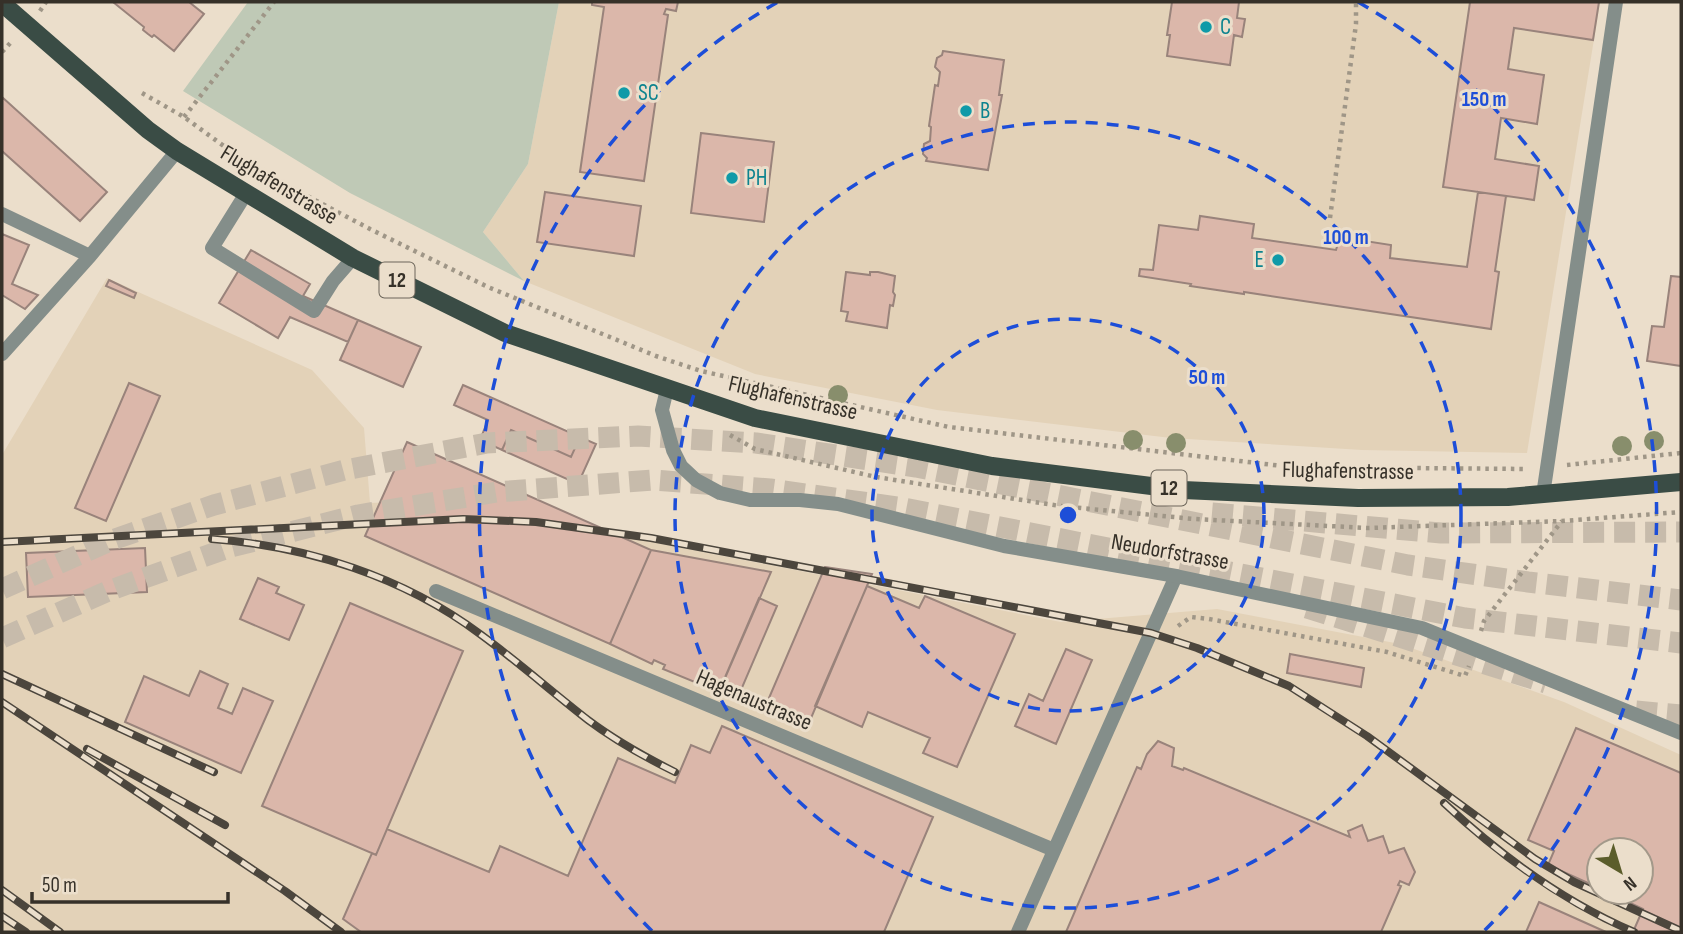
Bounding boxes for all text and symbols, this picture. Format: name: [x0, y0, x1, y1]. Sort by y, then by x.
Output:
place label: C: [1220, 13, 1231, 41]
marker: C: [1198, 19, 1214, 35]
place label: SC: [638, 79, 659, 107]
marker: SC: [616, 85, 632, 101]
text: 150 m: [1462, 87, 1506, 112]
place label: B: [980, 97, 990, 125]
marker: B: [958, 103, 974, 119]
street label: Flughafenstrasse: [215, 139, 343, 231]
place label: PH: [746, 164, 767, 192]
marker: PH: [724, 170, 740, 186]
text: 100 m: [1323, 225, 1369, 250]
place label: E: [1255, 246, 1264, 274]
marker: E: [1270, 252, 1286, 268]
road number: 12: [380, 262, 414, 298]
text: 50 m: [1189, 365, 1225, 390]
street label: Flughafenstrasse: [726, 370, 860, 426]
street label: Flughafenstrasse: [1282, 456, 1414, 486]
road number: 12: [1152, 470, 1186, 505]
centre of rings: [1056, 503, 1080, 527]
street label: Neudorfstrasse: [1109, 528, 1231, 576]
street label: Hagenaustrasse: [692, 663, 816, 737]
north arrow: [1585, 836, 1655, 906]
scale bar: [32, 860, 228, 904]
text: N: [1618, 871, 1641, 895]
text: 50 m: [42, 873, 77, 898]

